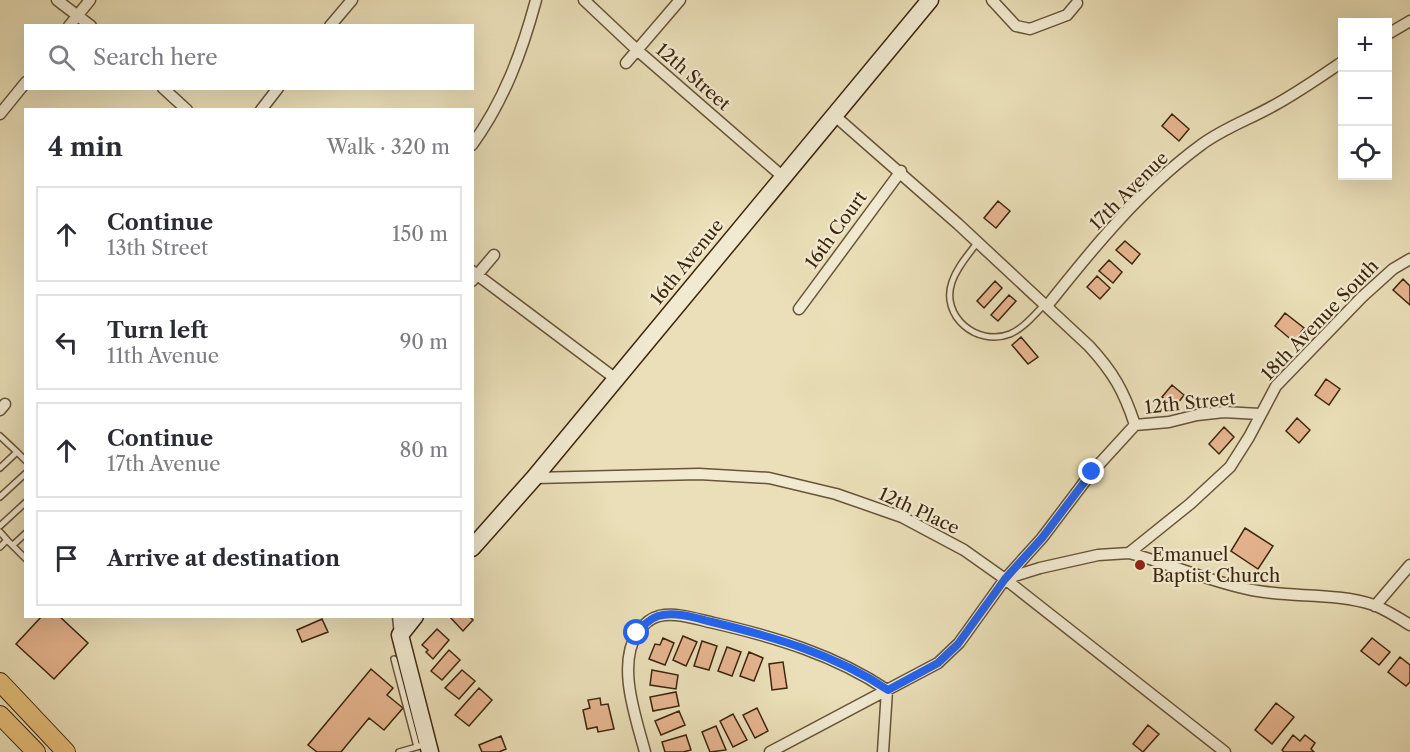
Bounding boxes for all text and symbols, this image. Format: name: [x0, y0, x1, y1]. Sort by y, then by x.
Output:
map controls: [1338, 18, 1392, 180]
button: +: [1338, 18, 1392, 72]
search box: [24, 24, 474, 90]
street label: 12th Street: [651, 39, 735, 116]
icon: search: [45, 41, 78, 74]
text: Search here: [93, 44, 218, 71]
button: −: [1338, 72, 1392, 126]
button: locate: [1338, 126, 1392, 180]
text: 4 min: [48, 131, 123, 163]
text: Walk · 320 m: [327, 135, 450, 159]
street label: 17th Avenue: [1085, 147, 1173, 235]
street label: 16th Court: [801, 186, 872, 273]
text: Continue: [107, 209, 213, 236]
street label: 16th Avenue: [646, 215, 728, 309]
icon: ahead: [50, 218, 83, 251]
text: 150 m: [392, 222, 448, 246]
text: 13th Street: [107, 236, 208, 260]
street label: 18th Avenue South: [1257, 255, 1383, 385]
text: Turn left: [107, 317, 208, 344]
icon: left: [50, 326, 83, 359]
text: 90 m: [400, 330, 448, 354]
text: 11th Avenue: [107, 344, 219, 368]
street label: 12th Street: [1143, 387, 1237, 419]
text: Continue: [107, 425, 213, 452]
icon: ahead: [50, 434, 83, 467]
text: 80 m: [400, 438, 448, 462]
text: 17th Avenue: [107, 452, 220, 476]
route end: [1078, 458, 1104, 484]
street label: 12th Place: [875, 483, 963, 539]
icon: arrive: [50, 542, 83, 575]
place label: Emanuel Baptist Church: [1152, 544, 1280, 587]
text: Arrive at destination: [107, 545, 340, 572]
marker: Emanuel Baptist Church: [1133, 558, 1147, 572]
route start: [623, 619, 649, 645]

